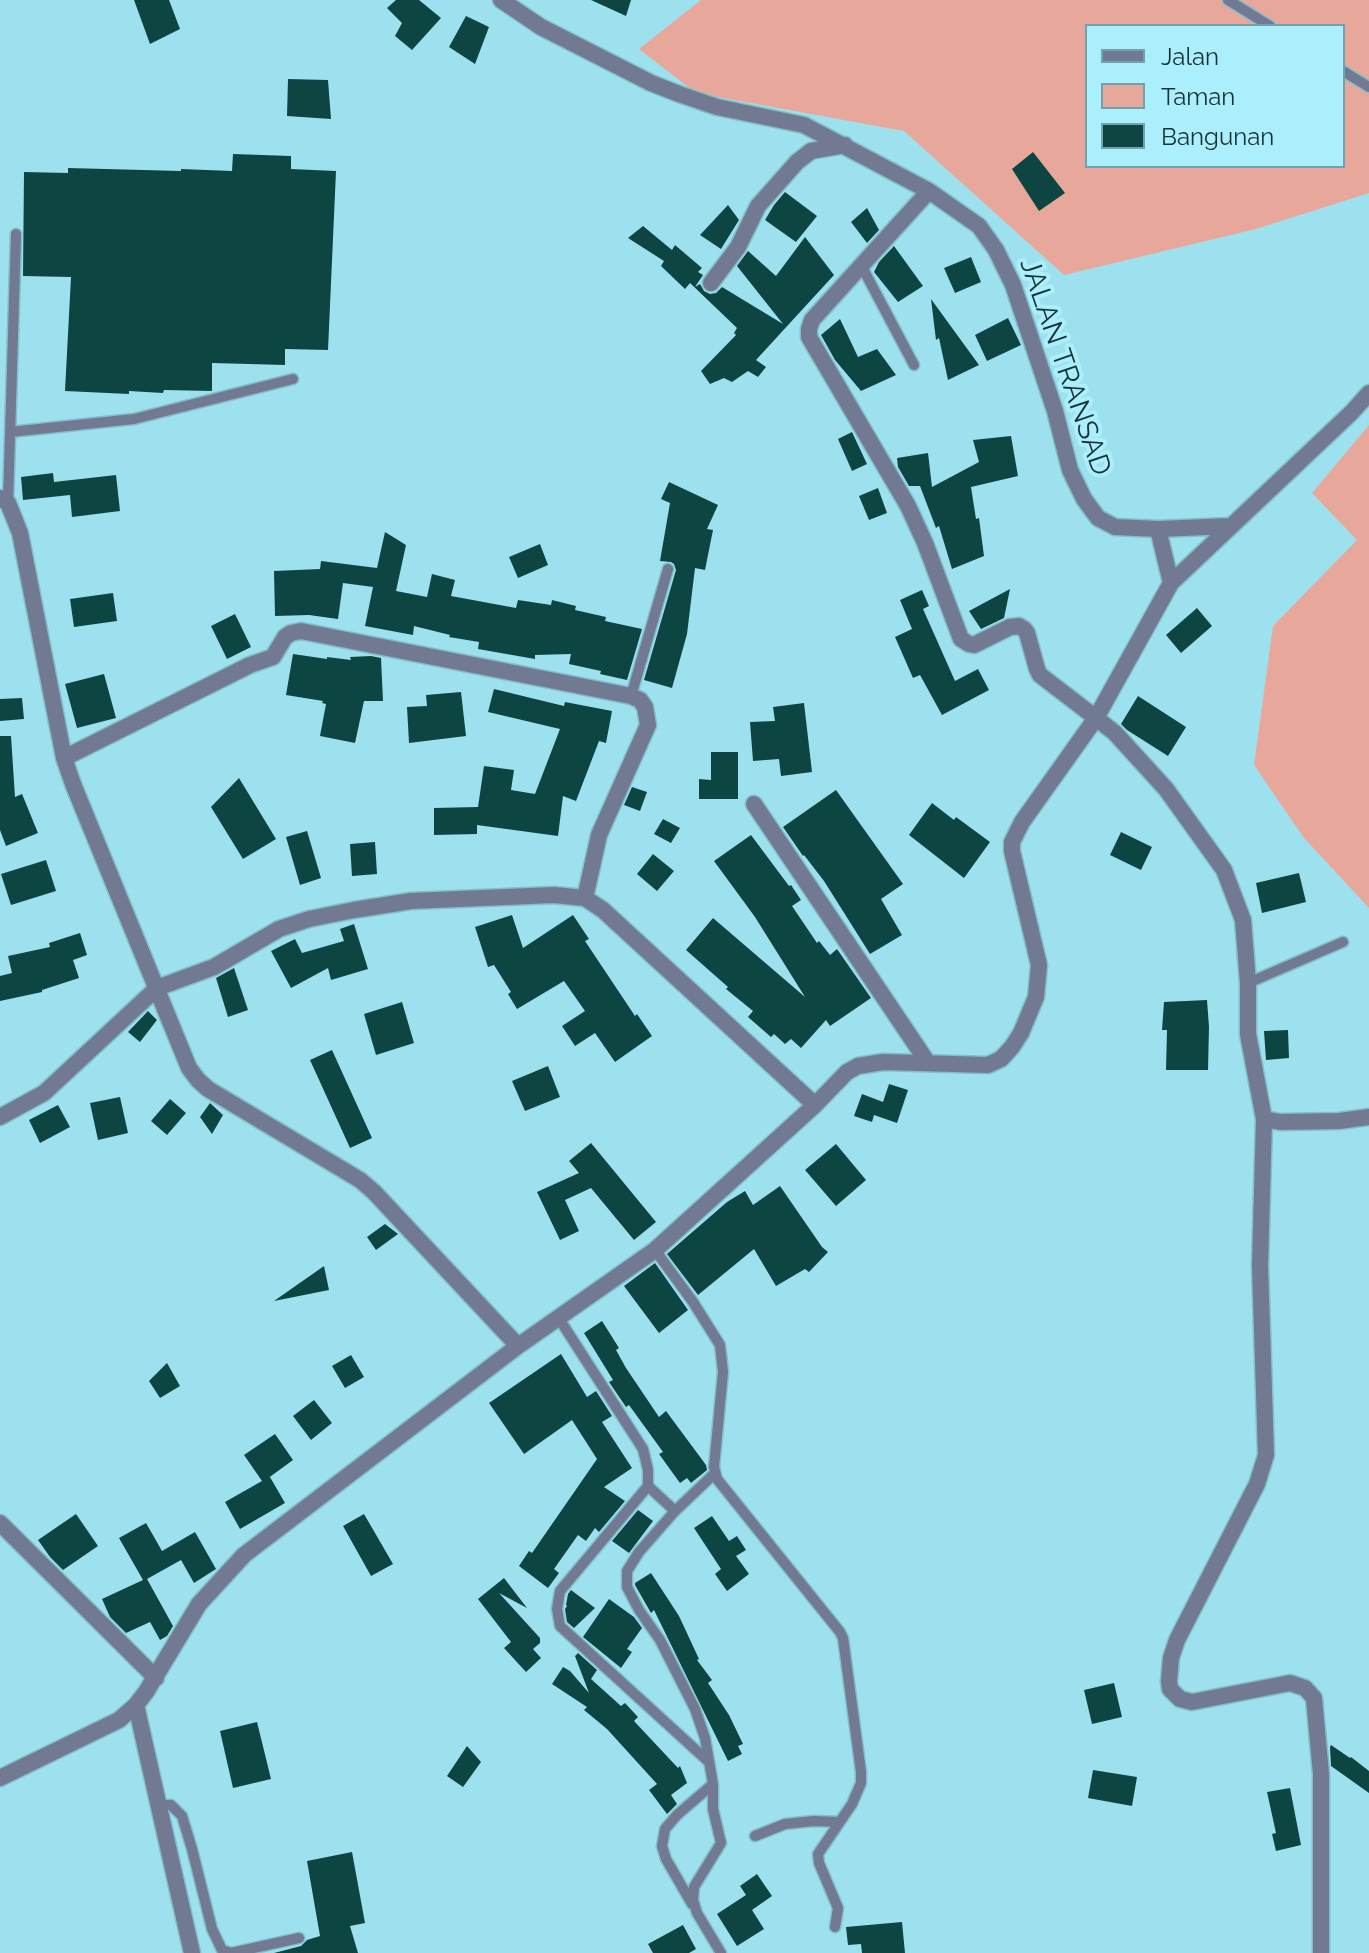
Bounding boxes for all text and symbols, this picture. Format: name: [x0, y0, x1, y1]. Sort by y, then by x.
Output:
legend: [1085, 24, 1345, 168]
text: Jalan: [1161, 42, 1219, 71]
text: Taman: [1161, 82, 1235, 111]
text: Bangunan: [1161, 122, 1274, 151]
street label: JALAN TRANSAD: [1012, 254, 1118, 480]

